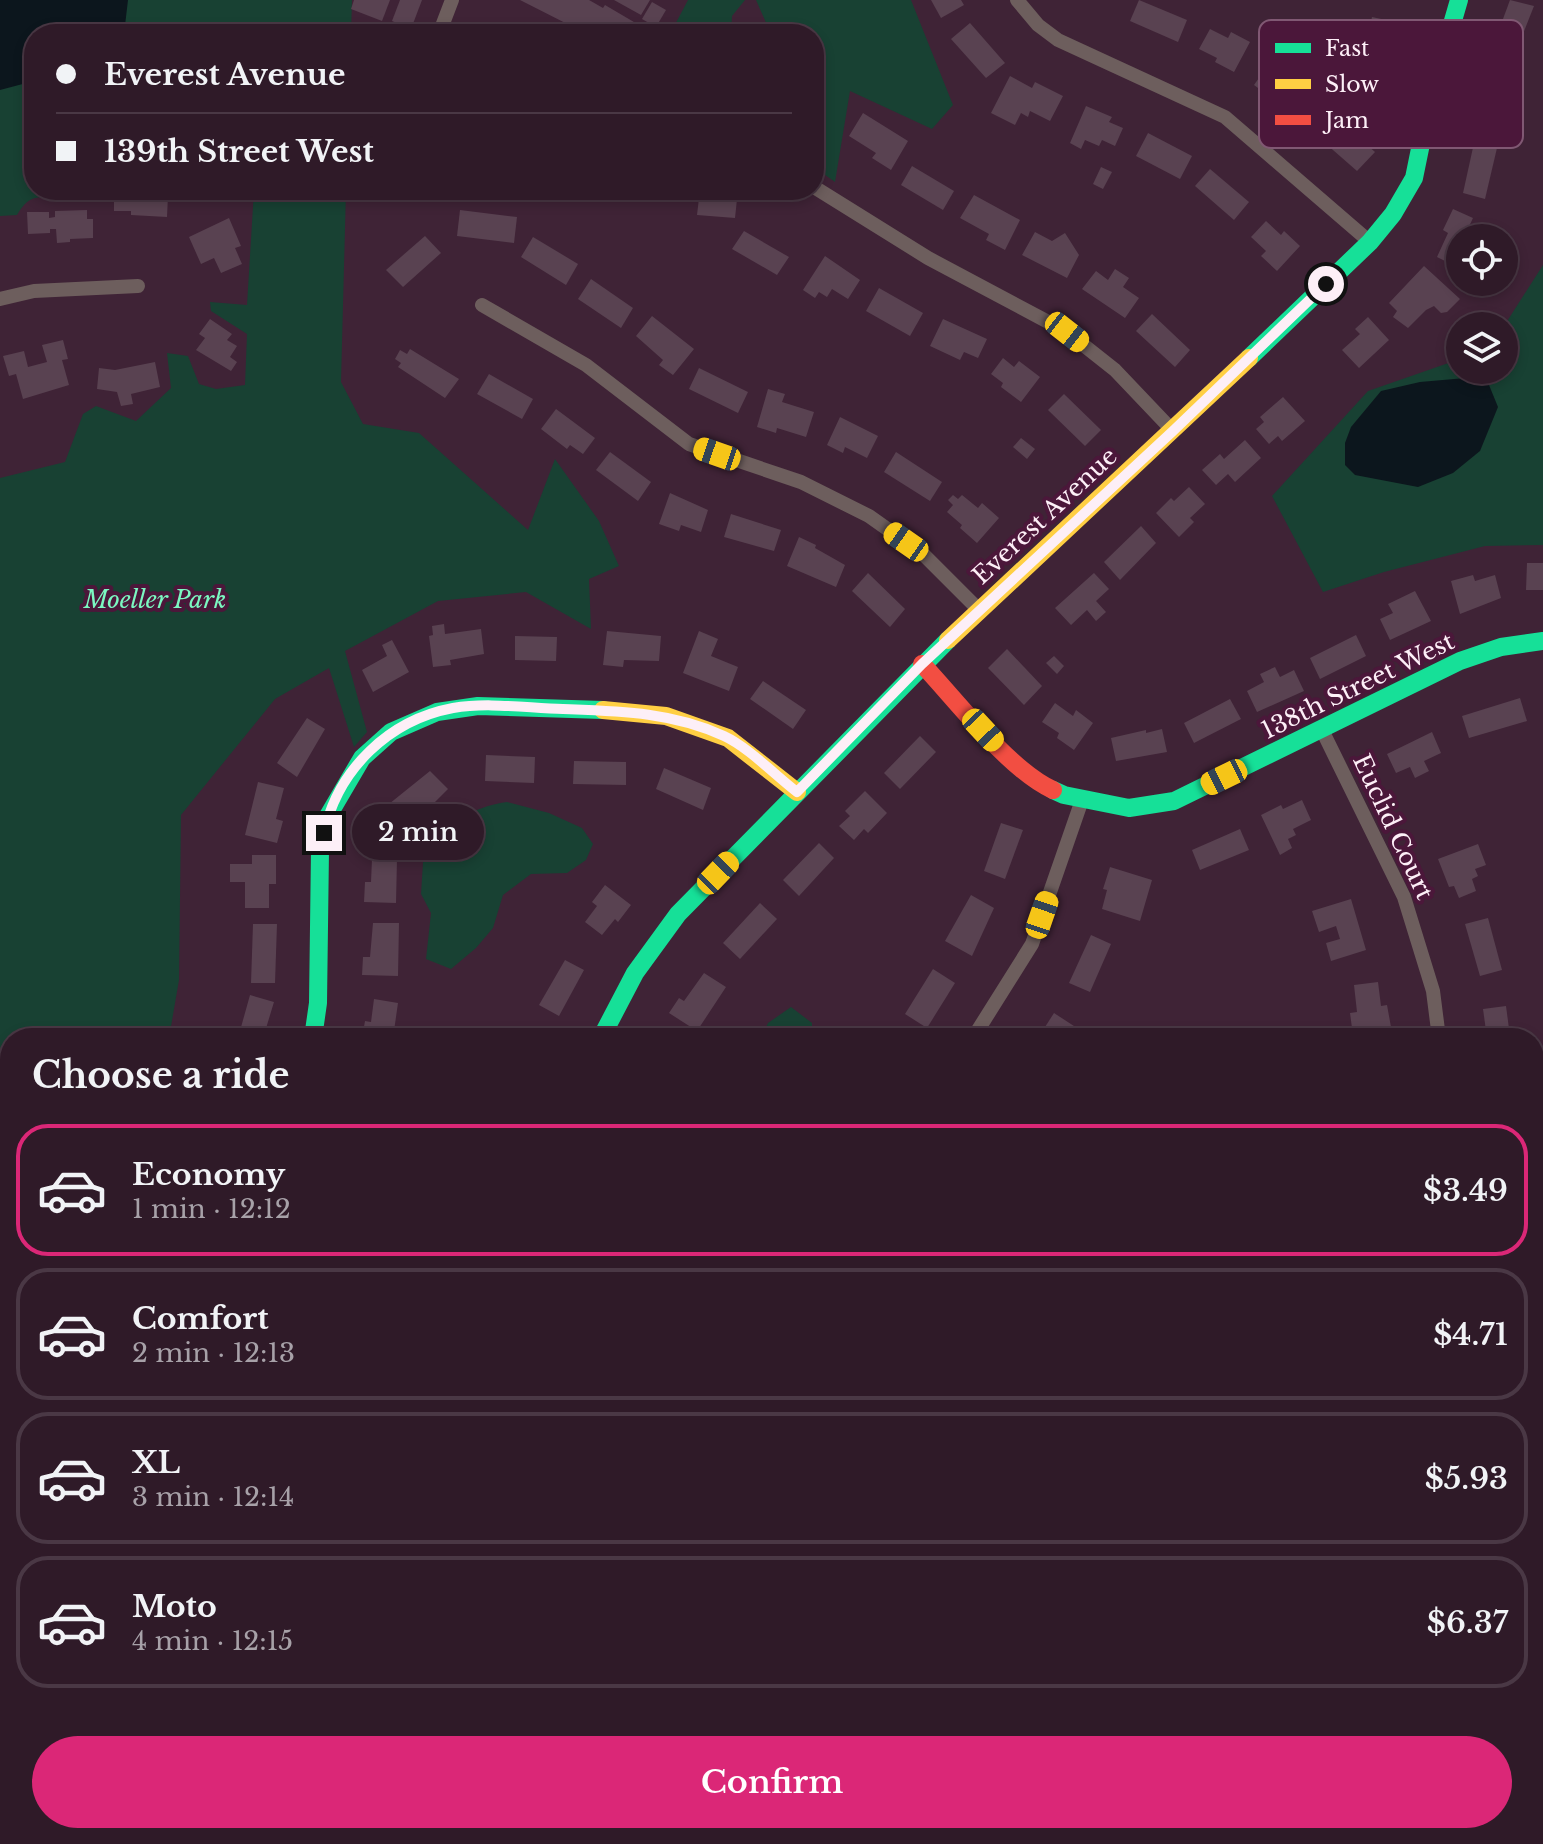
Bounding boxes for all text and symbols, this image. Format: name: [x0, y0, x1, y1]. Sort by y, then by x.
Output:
legend: [1259, 20, 1523, 148]
text: Fast: [1325, 35, 1370, 62]
text: Everest Avenue: [104, 56, 346, 93]
text: Slow: [1325, 71, 1379, 98]
text: Jam: [1322, 107, 1369, 134]
text: 139th Street West: [104, 133, 374, 170]
map controls: [1446, 224, 1518, 384]
button: locate: [1446, 224, 1518, 296]
route start: [1308, 266, 1344, 302]
car: [1041, 308, 1093, 356]
button: layers: [1446, 312, 1518, 384]
car: [690, 435, 744, 473]
street label: Everest Avenue: [966, 441, 1123, 590]
car: [879, 518, 933, 566]
park label: Moeller Park: [83, 585, 226, 614]
street label: 138th Street West: [1257, 626, 1459, 745]
car: [958, 704, 1008, 756]
street label: Euclid Court: [1347, 750, 1440, 904]
car: [1197, 756, 1251, 798]
callout: 2 min: [352, 805, 484, 861]
route end: [306, 815, 342, 851]
text: 2 min: [378, 816, 458, 848]
car: [693, 847, 743, 899]
car: [1023, 888, 1061, 942]
text: Choose a ride: [32, 1053, 289, 1098]
icon: car: [36, 1154, 108, 1226]
text: Economy: [132, 1156, 285, 1193]
text: $3.49: [1423, 1172, 1508, 1209]
text: 1 min · 12:12: [132, 1193, 291, 1225]
icon: car: [36, 1298, 108, 1370]
text: Comfort: [132, 1300, 269, 1337]
text: $4.71: [1433, 1316, 1508, 1353]
text: 2 min · 12:13: [132, 1337, 295, 1369]
icon: car: [36, 1442, 108, 1514]
text: XL: [132, 1444, 180, 1481]
text: $5.93: [1425, 1460, 1508, 1497]
text: 3 min · 12:14: [132, 1481, 294, 1513]
icon: car: [36, 1586, 108, 1658]
text: Moto: [132, 1588, 217, 1625]
text: $6.37: [1427, 1604, 1508, 1641]
text: 4 min · 12:15: [132, 1625, 293, 1657]
button: Confirm: [32, 1736, 1512, 1828]

